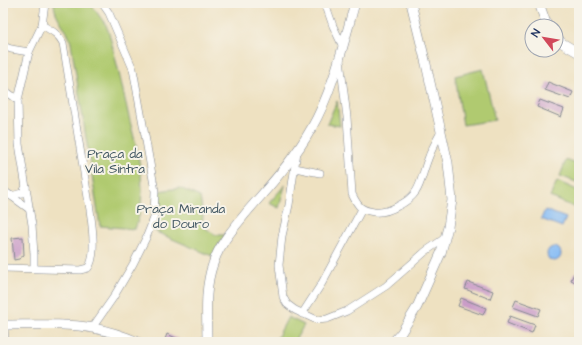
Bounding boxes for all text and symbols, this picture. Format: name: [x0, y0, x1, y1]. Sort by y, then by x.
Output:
north arrow: [524, 18, 564, 58]
text: N: [528, 26, 544, 40]
park label: Praça da Vila Sintra: [85, 145, 145, 178]
park label: Praça Miranda do Douro: [137, 200, 226, 233]

